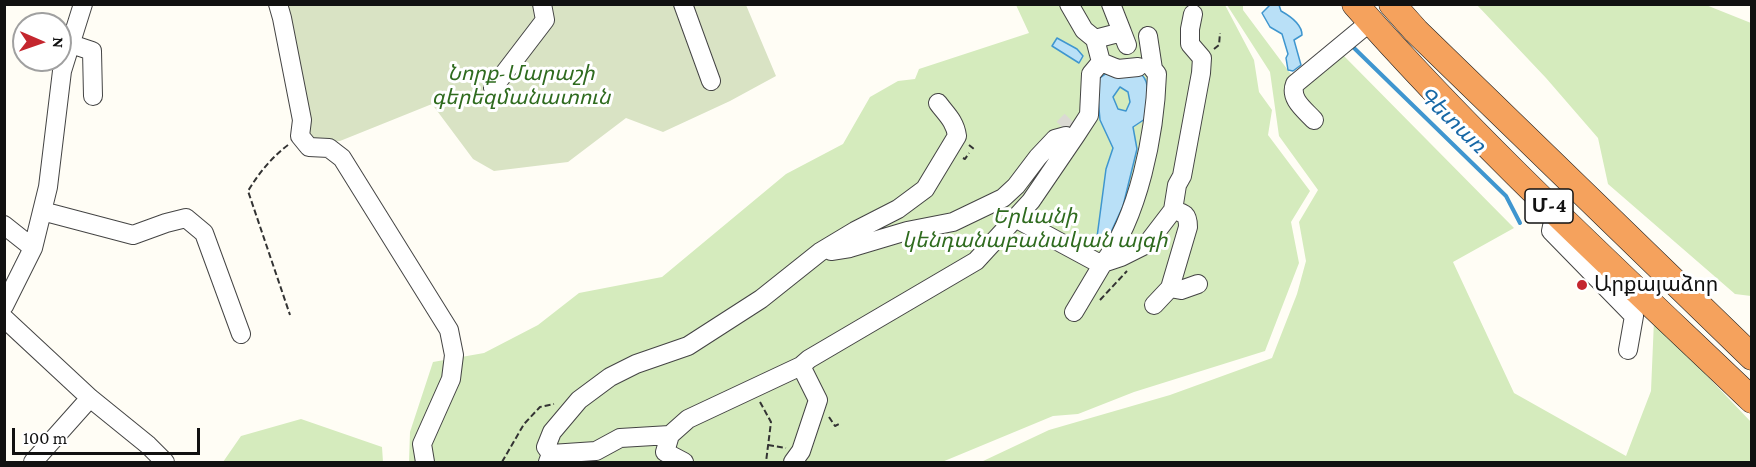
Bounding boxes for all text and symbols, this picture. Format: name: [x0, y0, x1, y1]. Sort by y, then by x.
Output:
north arrow: [12, 12, 72, 72]
text: N: [50, 37, 67, 48]
park label: Նորք-Մարաշի գերեզմանատուն: [432, 61, 610, 111]
water label: Գետառ: [1413, 81, 1491, 159]
road number: Մ-4: [1525, 189, 1573, 223]
park label: Երևանի կենդանաբանական այգի: [902, 204, 1168, 254]
place label: Արքայաձոր: [1594, 272, 1718, 298]
marker: Արքայաձոր: [1575, 278, 1589, 292]
scale bar: [15, 416, 202, 454]
text: 100 m: [23, 428, 67, 448]

